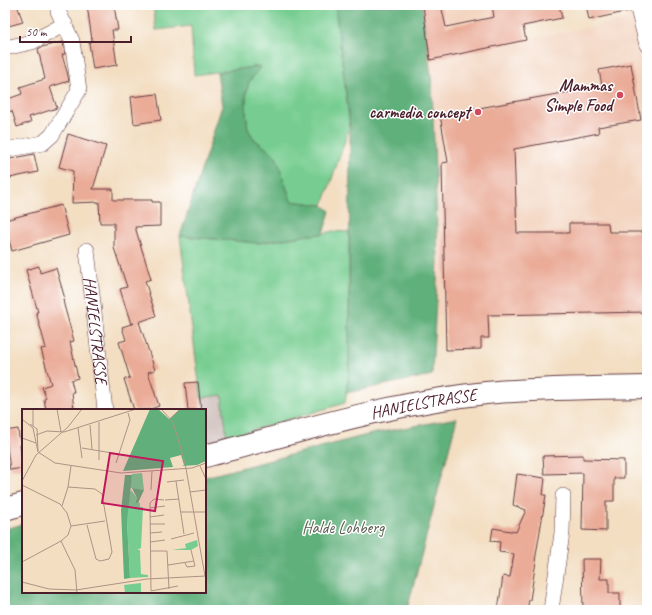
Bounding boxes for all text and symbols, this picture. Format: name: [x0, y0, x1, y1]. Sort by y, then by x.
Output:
scale bar: [20, 18, 131, 44]
text: 50 m: [26, 24, 48, 40]
place label: Mammas Simple Food: [544, 75, 615, 116]
marker: Mammas Simple Food: [615, 90, 625, 100]
place label: carmedia concept: [369, 102, 472, 123]
marker: carmedia concept: [473, 107, 483, 117]
street label: HANIELSTRASSE: [79, 276, 112, 388]
street label: HANIELSTRASSE: [368, 384, 481, 424]
inset map: [22, 409, 206, 593]
park label: Halde Lohberg: [302, 517, 385, 538]

